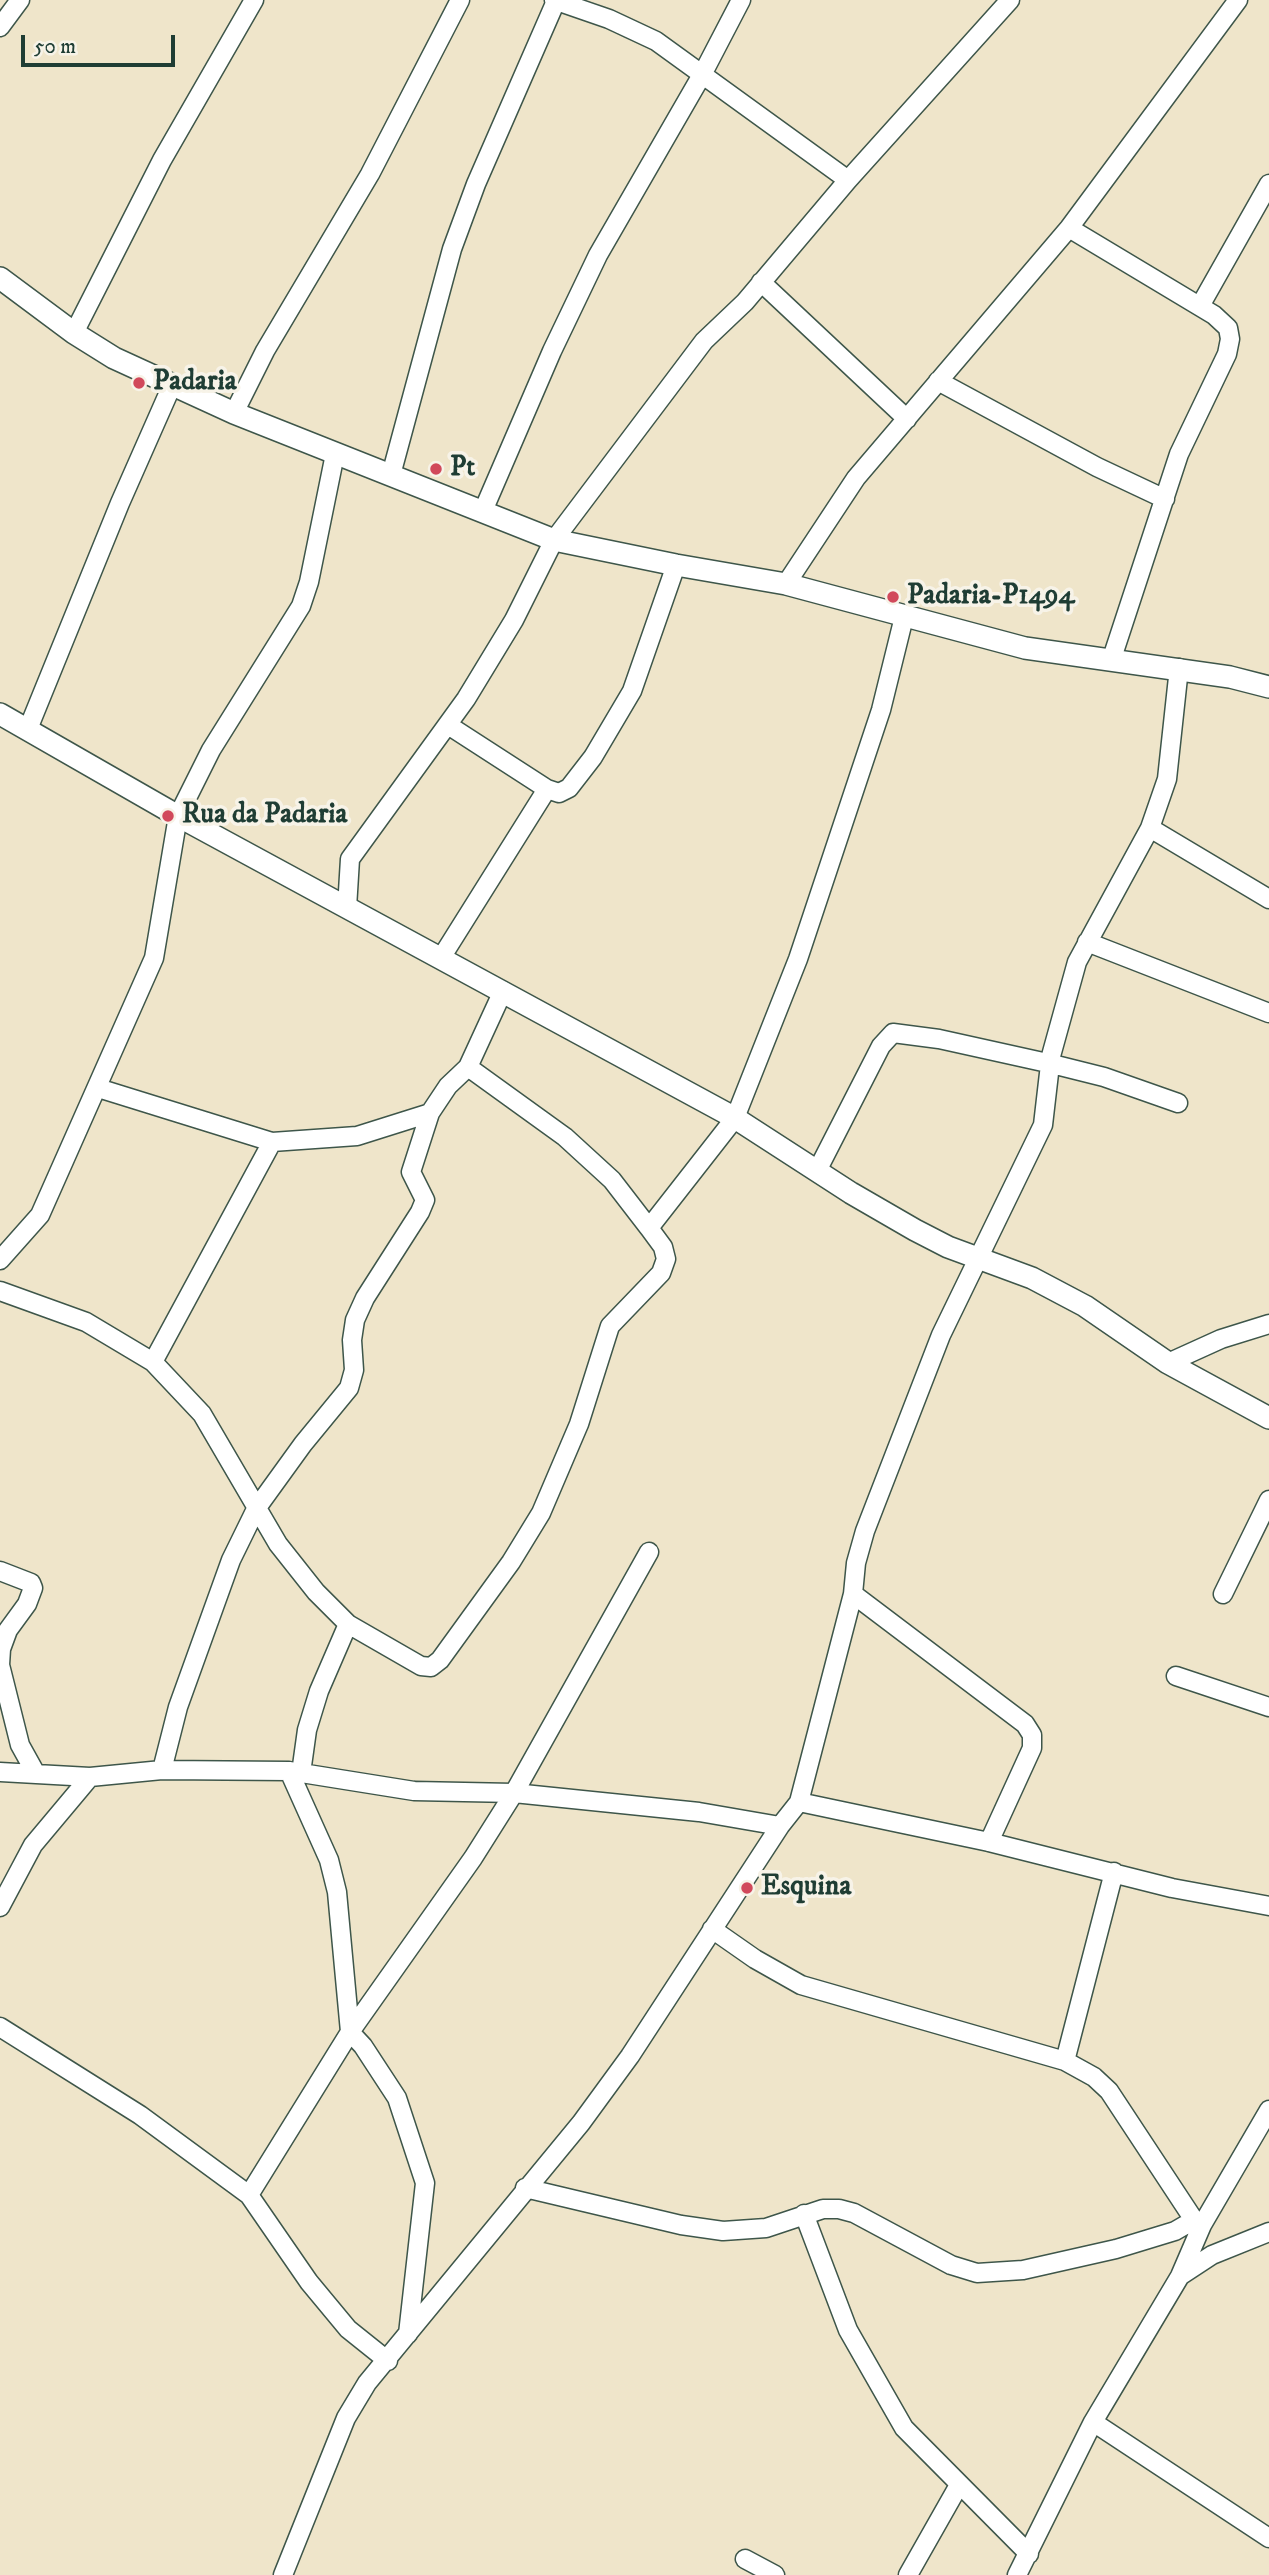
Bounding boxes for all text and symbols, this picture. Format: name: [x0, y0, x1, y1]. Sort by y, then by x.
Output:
scale bar: [24, 21, 178, 65]
text: 50 m: [34, 34, 76, 60]
place label: Padaria: [153, 366, 237, 400]
marker: Padaria: [131, 375, 147, 391]
place label: Pt: [450, 452, 475, 486]
marker: Pt: [428, 461, 444, 477]
place label: Padaria-P1494: [907, 580, 1075, 614]
marker: Padaria-P1494: [885, 589, 901, 605]
place label: Rua da Padaria: [182, 799, 347, 833]
marker: Rua da Padaria: [160, 808, 176, 824]
place label: Esquina: [761, 1871, 851, 1905]
marker: Esquina: [739, 1880, 755, 1896]

